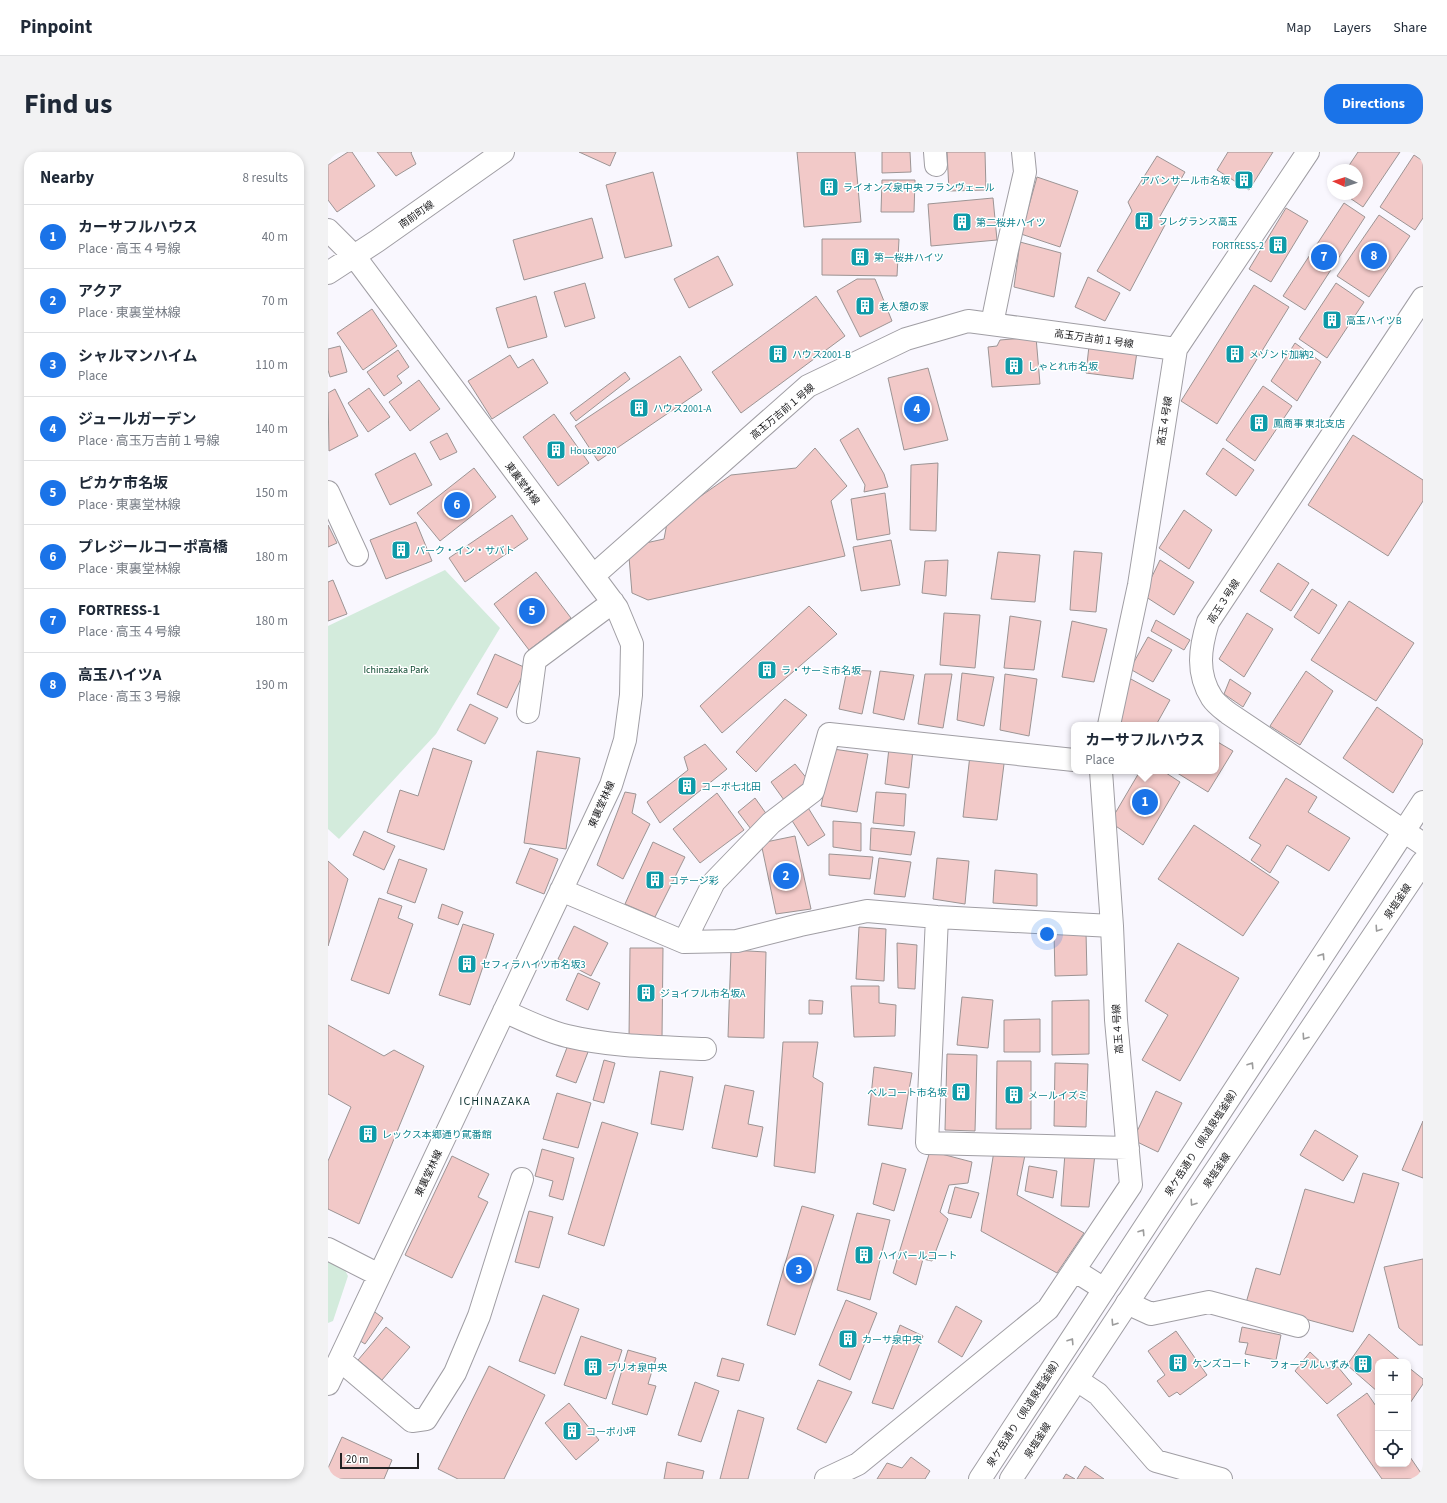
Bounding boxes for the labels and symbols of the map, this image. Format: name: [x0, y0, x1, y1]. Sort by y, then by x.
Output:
north arrow: [1327, 164, 1363, 200]
building icon: アバンサール市名坂: [1233, 169, 1255, 191]
place label: アバンサール市名坂: [1140, 174, 1230, 188]
building icon: ライオンズ泉中央 フランヴェール: [818, 176, 840, 198]
place label: ライオンズ泉中央 フランヴェール: [843, 181, 995, 195]
street label: 南前町線: [396, 198, 437, 232]
building icon: フレグランス高玉: [1133, 210, 1155, 232]
building icon: 第二桜井ハイツ: [951, 211, 973, 233]
place label: フレグランス高玉: [1158, 215, 1238, 229]
place label: 第二桜井ハイツ: [976, 216, 1046, 230]
building icon: FORTRESS-2: [1267, 234, 1289, 256]
place label: FORTRESS-2: [1212, 239, 1264, 253]
pin: 8: [1361, 241, 1387, 271]
pin: 7: [1311, 242, 1337, 272]
building icon: 第一桜井ハイツ: [849, 246, 871, 268]
place label: 第一桜井ハイツ: [874, 251, 944, 265]
building icon: 老人憩の家: [854, 295, 876, 317]
place label: 老人憩の家: [879, 300, 929, 314]
building icon: 高玉ハイツB: [1321, 309, 1343, 331]
place label: 高玉ハイツB: [1346, 314, 1402, 328]
street label: 高玉万吉前１号線: [1053, 326, 1134, 351]
building icon: ハウス2001-B: [767, 343, 789, 365]
building icon: メゾンド加納2: [1224, 343, 1246, 365]
place label: ハウス2001-B: [792, 348, 851, 362]
place label: メゾンド加納2: [1249, 348, 1314, 362]
building icon: しゃとれ市名坂: [1003, 355, 1025, 377]
place label: しゃとれ市名坂: [1028, 360, 1098, 374]
street label: 高玉万吉前１号線: [748, 381, 818, 443]
pin: 4: [904, 394, 930, 424]
street label: 高玉４号線: [1154, 395, 1176, 447]
building icon: ハウス2001-A: [628, 397, 650, 419]
place label: ハウス2001-A: [653, 402, 712, 416]
building icon: 鳳商事 東北支店: [1248, 412, 1270, 434]
place label: 鳳商事 東北支店: [1273, 417, 1345, 431]
building icon: House2020: [545, 439, 567, 461]
place label: House2020: [570, 444, 616, 458]
street label: 東裏堂林線: [502, 459, 543, 508]
pin: 6: [444, 490, 470, 520]
building icon: パーク・イン・サバト: [390, 539, 412, 561]
place label: パーク・イン・サバト: [415, 544, 515, 558]
street label: 高玉３号線: [1204, 577, 1243, 626]
pin: 5: [519, 596, 545, 626]
building icon: ラ・サーミ市名坂: [756, 659, 778, 681]
park label: Ichinazaka Park: [363, 663, 429, 677]
place label: ラ・サーミ市名坂: [781, 664, 861, 678]
building icon: コーポ七北田: [676, 775, 698, 797]
street label: 東裏堂林線: [585, 779, 618, 830]
place label: コーポ七北田: [701, 780, 761, 794]
pin: 1: [1132, 787, 1158, 817]
pin: 2: [773, 861, 799, 891]
building icon: コテージ彩: [644, 869, 666, 891]
place label: コテージ彩: [669, 874, 719, 888]
street label: 泉塩釜線: [1381, 881, 1415, 922]
your location: [1037, 924, 1057, 944]
one-way arrow: [1375, 925, 1383, 932]
building icon: セフィラハイツ市名坂3: [456, 953, 478, 975]
one-way arrow: [1317, 953, 1325, 960]
place label: セフィラハイツ市名坂3: [481, 958, 585, 972]
building icon: ジョイフル市名坂A: [635, 982, 657, 1004]
place label: ジョイフル市名坂A: [660, 987, 746, 1001]
street label: 高玉４号線: [1109, 1004, 1127, 1054]
one-way arrow: [1302, 1033, 1310, 1040]
one-way arrow: [1246, 1062, 1253, 1069]
building icon: ベルコート市名坂: [950, 1081, 972, 1103]
street label: 泉ケ岳通り（県道泉塩釜線）: [1162, 1082, 1242, 1198]
building icon: メールイズミ: [1003, 1084, 1025, 1106]
place label: ベルコート市名坂: [867, 1086, 947, 1100]
place label: メールイズミ: [1028, 1089, 1088, 1103]
district label: ICHINAZAKA: [459, 1093, 531, 1110]
building icon: レックス本郷通り貮番館: [357, 1123, 379, 1145]
place label: レックス本郷通り貮番館: [382, 1128, 492, 1142]
street label: 東裏堂林線: [412, 1148, 446, 1199]
street label: 泉塩釜線: [1200, 1150, 1232, 1190]
one-way arrow: [1191, 1199, 1198, 1206]
one-way arrow: [1137, 1229, 1144, 1236]
building icon: ハイパールコート: [853, 1244, 875, 1266]
place label: ハイパールコート: [878, 1249, 957, 1263]
pin: 3: [786, 1255, 812, 1285]
one-way arrow: [1111, 1319, 1119, 1326]
building icon: カーサ泉中央: [837, 1328, 859, 1350]
place label: カーサ泉中央: [862, 1333, 923, 1347]
one-way arrow: [1066, 1338, 1073, 1345]
building icon: ケンズコート: [1167, 1352, 1189, 1374]
street label: 泉ケ岳通り（県道泉塩釜線）: [984, 1353, 1064, 1469]
building icon: フォーブルいずみ: [1352, 1353, 1374, 1375]
building icon: ブリオ泉中央: [582, 1356, 604, 1378]
place label: ケンズコート: [1192, 1357, 1252, 1371]
place label: フォーブルいずみ: [1270, 1358, 1349, 1372]
place label: ブリオ泉中央: [607, 1361, 668, 1375]
building icon: コーポ小坪: [561, 1420, 583, 1442]
street label: 泉塩釜線: [1021, 1420, 1053, 1460]
place label: コーポ小坪: [586, 1425, 636, 1439]
scale bar: [340, 1451, 419, 1470]

